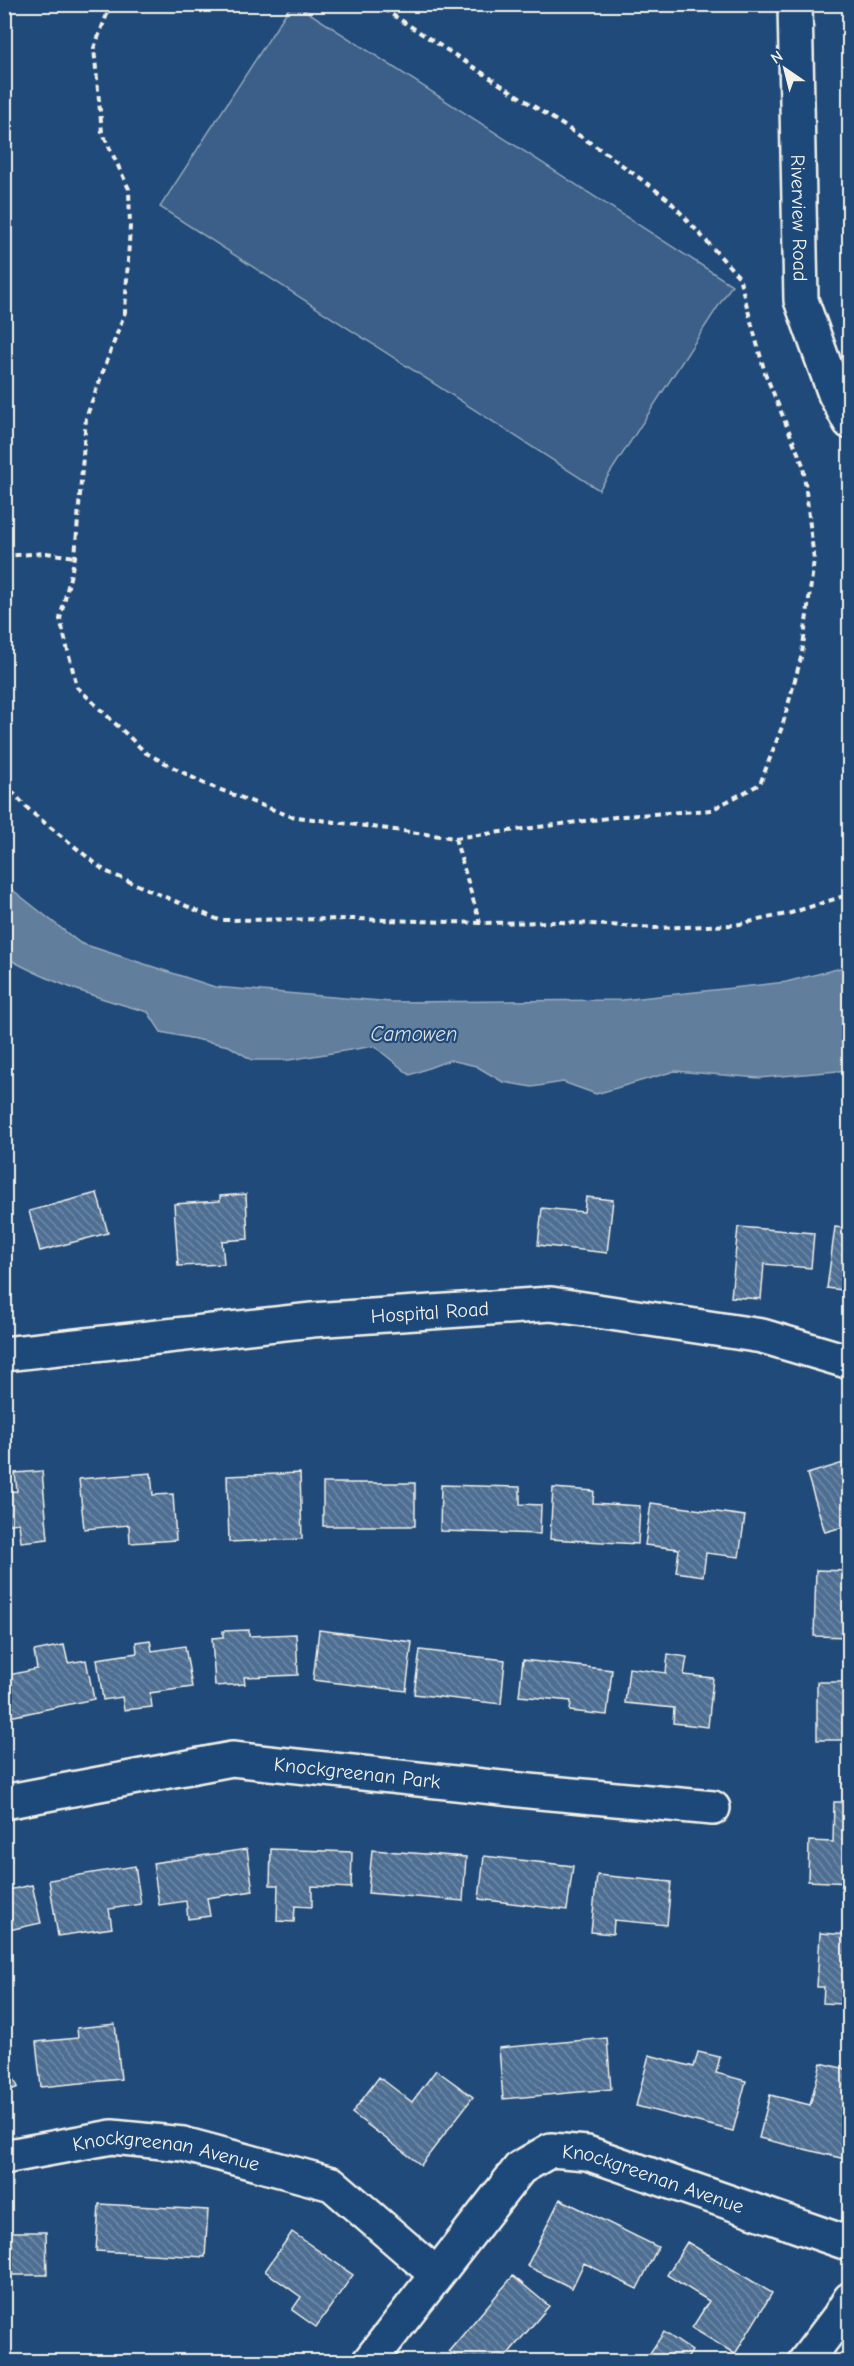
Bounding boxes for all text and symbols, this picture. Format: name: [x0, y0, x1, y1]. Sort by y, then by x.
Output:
north arrow: [755, 39, 815, 99]
text: N: [768, 47, 786, 68]
street label: Riverview Road: [787, 154, 812, 282]
water label: Camowen: [371, 1022, 457, 1046]
street label: Hospital Road: [370, 1297, 490, 1328]
street label: Knockgreenan Park: [273, 1752, 442, 1793]
street label: Knockgreenan Avenue: [71, 2125, 262, 2176]
street label: Knockgreenan Avenue: [561, 2139, 747, 2218]

